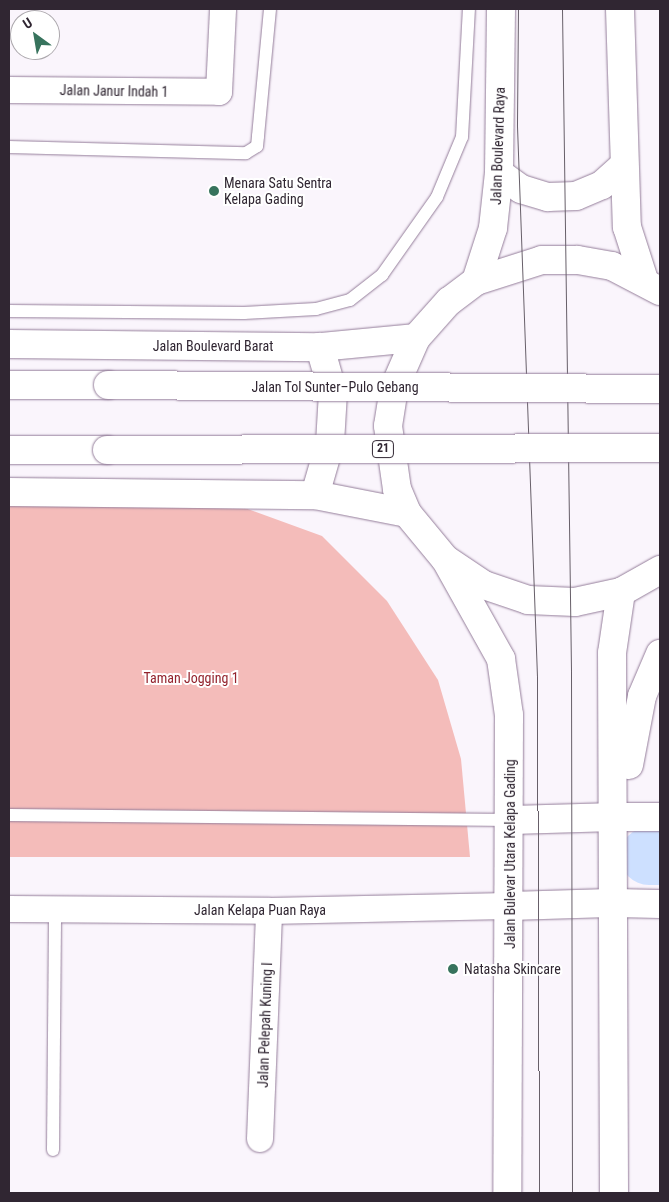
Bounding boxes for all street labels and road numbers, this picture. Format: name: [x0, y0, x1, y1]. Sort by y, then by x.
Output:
street label: Jalan Janur Indah 1: [60, 82, 168, 100]
street label: Jalan Boulevard Raya: [488, 87, 508, 205]
street label: Jalan Boulevard Barat: [153, 338, 273, 354]
street label: Jalan Tol Sunter–Pulo Gebang: [251, 379, 419, 395]
road number: 21: [372, 439, 394, 458]
street label: Jalan Bulevar Utara Kelapa Gading: [502, 759, 518, 949]
street label: Jalan Kelapa Puan Raya: [194, 902, 326, 918]
street label: Jalan Pelepah Kuning I: [254, 962, 276, 1088]

